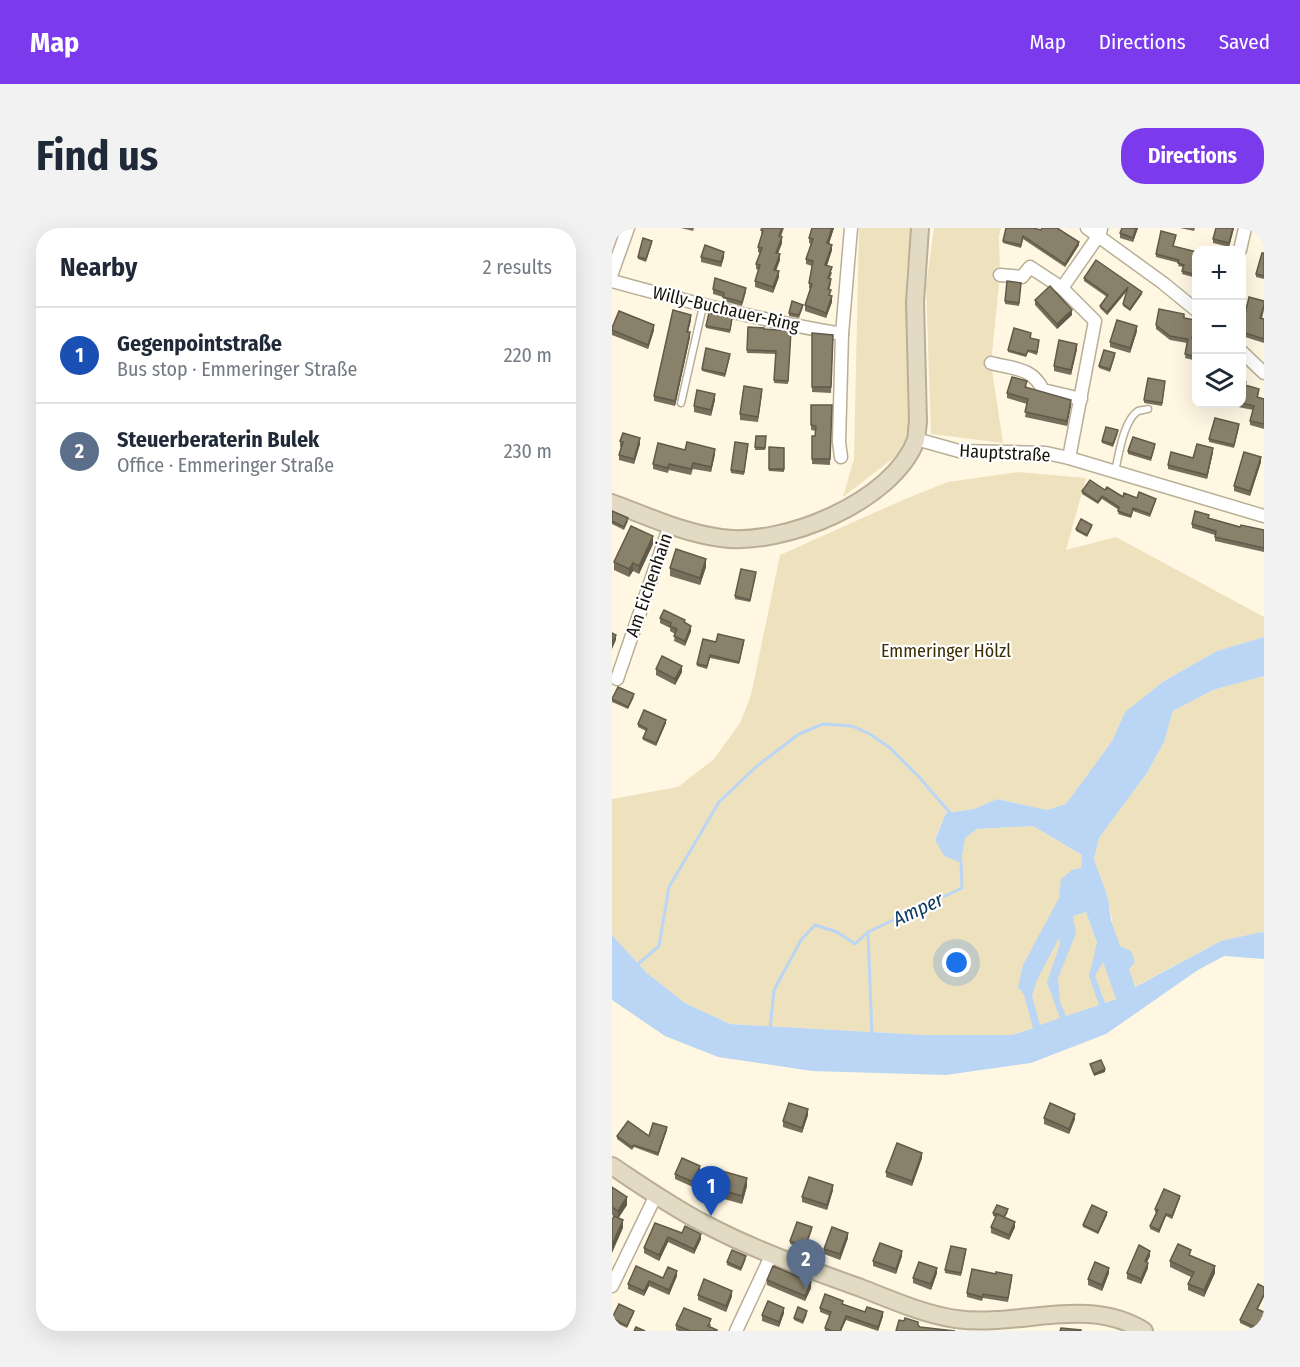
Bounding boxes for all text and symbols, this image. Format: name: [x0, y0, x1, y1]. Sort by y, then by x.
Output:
text: Map: [30, 26, 79, 59]
text: Map: [1029, 29, 1066, 55]
text: Directions: [1099, 29, 1186, 55]
text: Saved: [1219, 29, 1270, 55]
button: Directions: [1121, 128, 1264, 184]
text: Find us: [36, 131, 158, 181]
map controls: [1192, 246, 1246, 408]
button: +: [1192, 246, 1246, 300]
text: Nearby: [60, 252, 137, 283]
text: 2 results: [483, 255, 552, 279]
street label: Willy-Buchauer-Ring: [650, 281, 802, 337]
button: −: [1192, 300, 1246, 354]
text: Gegenpointstraße: [117, 330, 282, 357]
text: 1: [75, 343, 84, 367]
text: 220 m: [504, 343, 552, 367]
button: layers: [1192, 354, 1246, 408]
text: Bus stop · Emmeringer Straße: [117, 357, 357, 381]
text: Steuerberaterin Bulek: [117, 426, 319, 453]
text: 2: [75, 439, 84, 463]
text: 230 m: [504, 439, 552, 463]
street label: Hauptstraße: [959, 440, 1051, 466]
text: Office · Emmeringer Straße: [117, 453, 334, 477]
street label: Am Eichenhain: [621, 530, 677, 640]
park label: Emmeringer Hölzl: [881, 640, 1011, 662]
water label: Amper: [888, 887, 948, 931]
your location: [942, 948, 971, 977]
pin: 1: [692, 1166, 730, 1216]
pin: 2: [786, 1240, 826, 1289]

